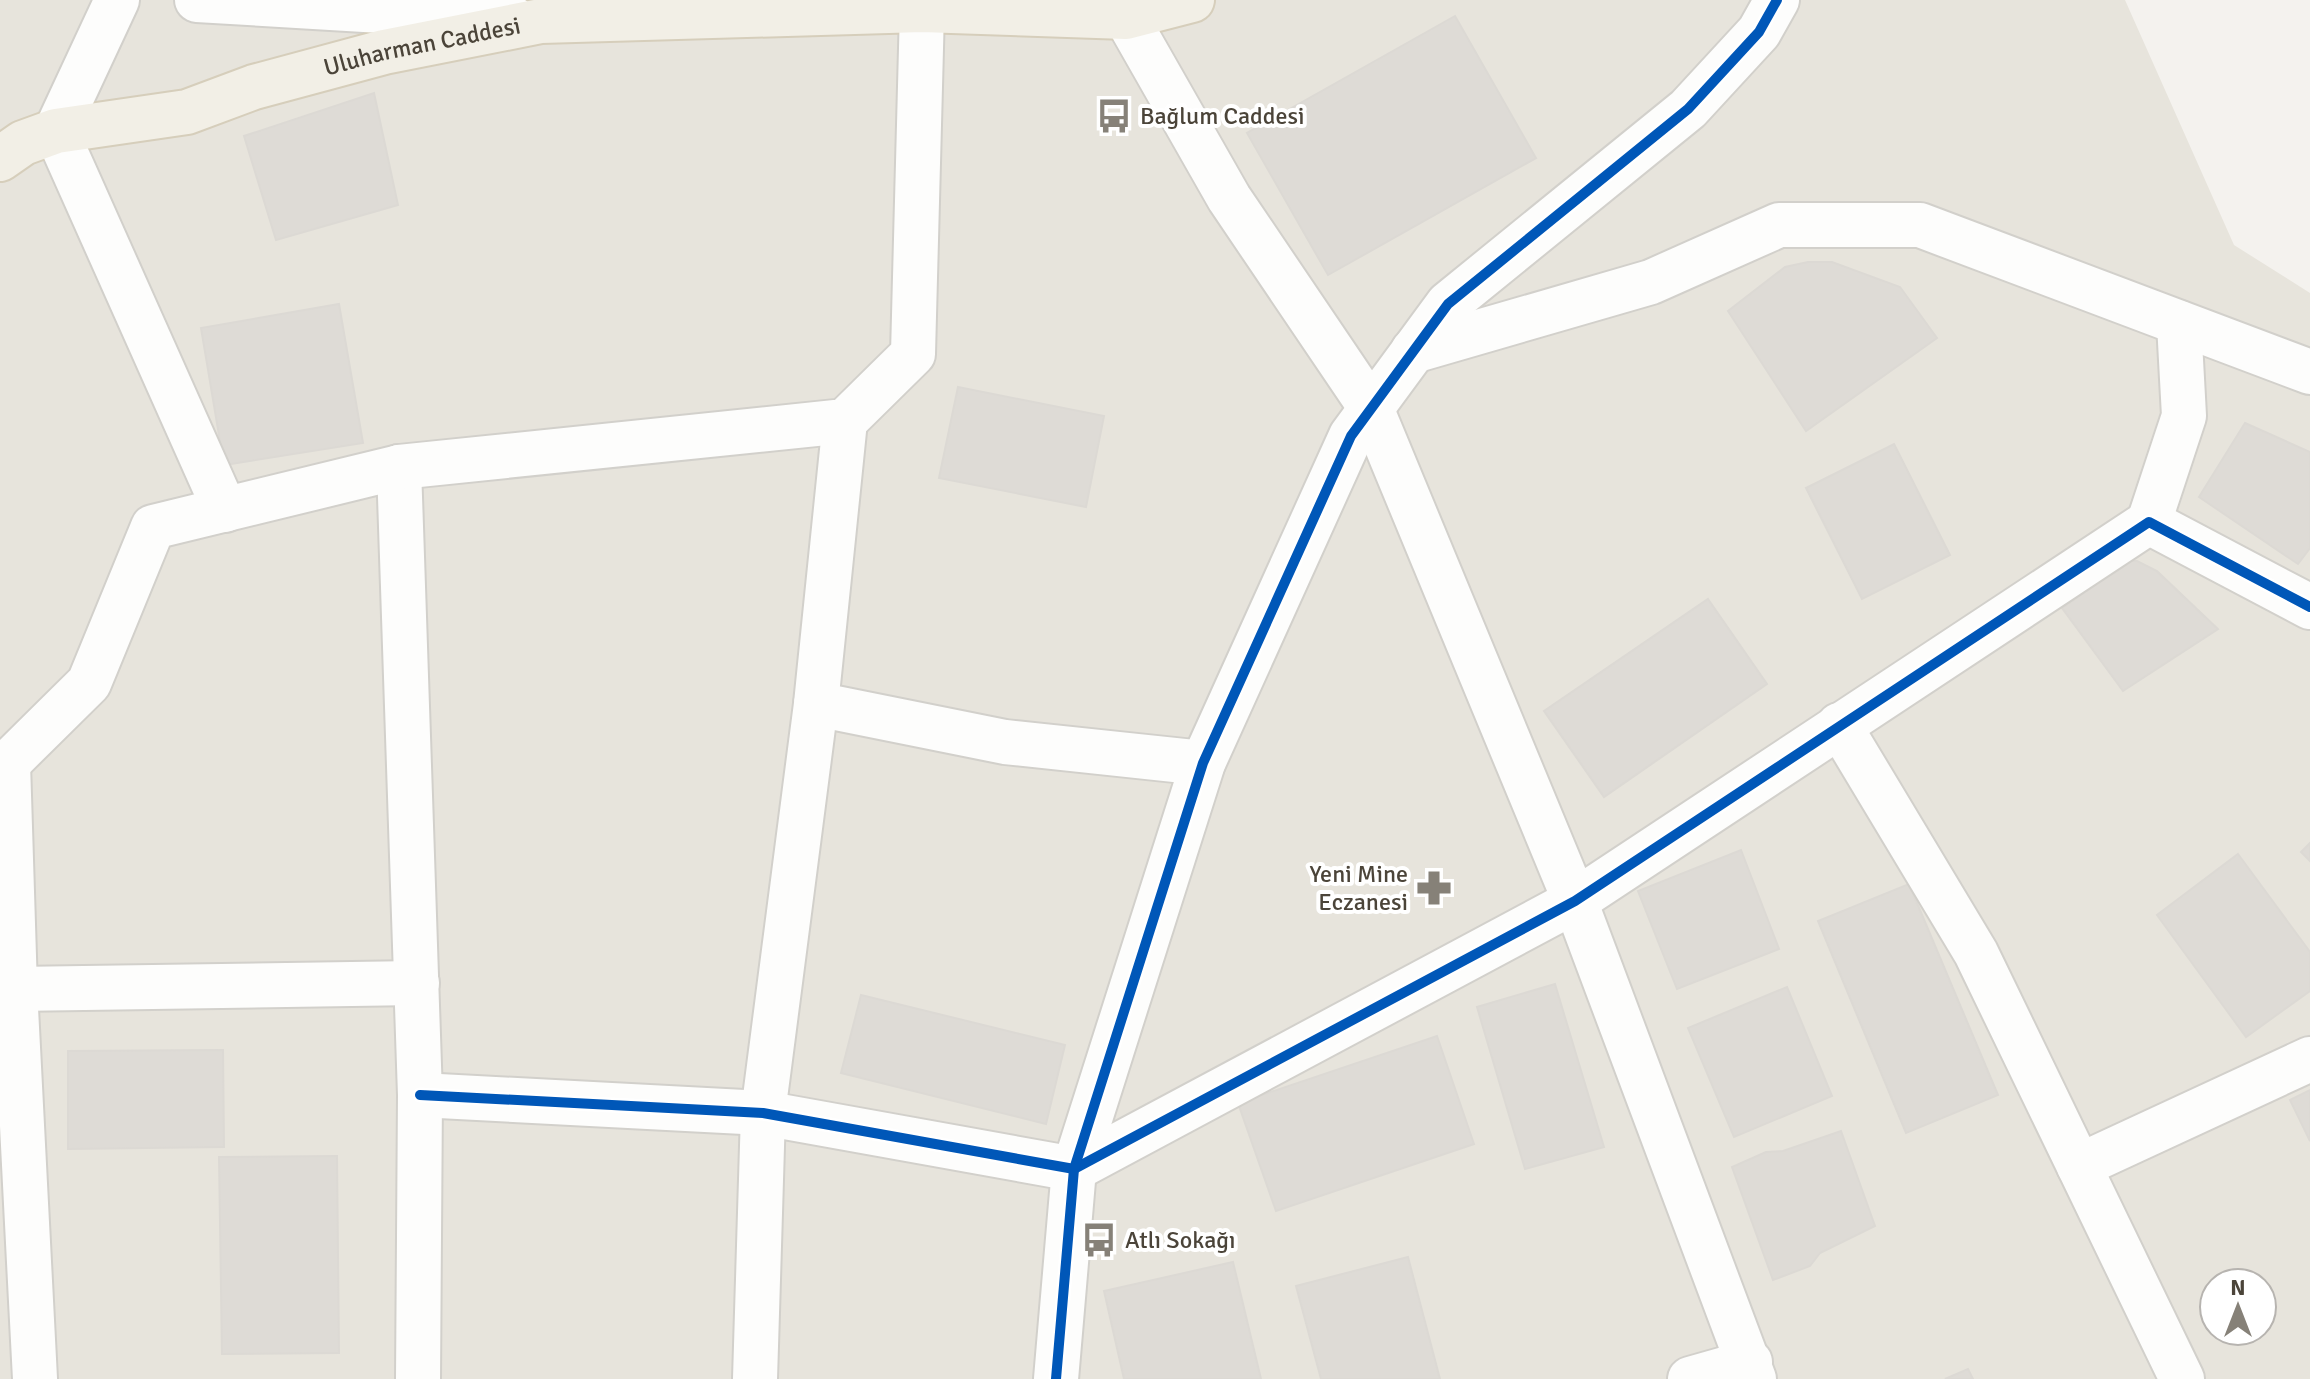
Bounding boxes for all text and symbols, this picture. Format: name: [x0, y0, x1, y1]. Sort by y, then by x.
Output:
street label: Uluharman Caddesi: [320, 10, 523, 83]
bus stop icon: Bağlum Caddesi: [1095, 97, 1133, 135]
place label: Bağlum Caddesi: [1140, 101, 1304, 131]
place label: Yeni Mine Eczanesi: [1309, 859, 1408, 917]
pharmacy icon: Yeni Mine Eczanesi: [1415, 869, 1453, 907]
bus stop icon: Atlı Sokağı: [1080, 1221, 1118, 1259]
place label: Atlı Sokağı: [1125, 1225, 1235, 1255]
north arrow: [2198, 1267, 2278, 1347]
text: N: [2230, 1274, 2246, 1301]

